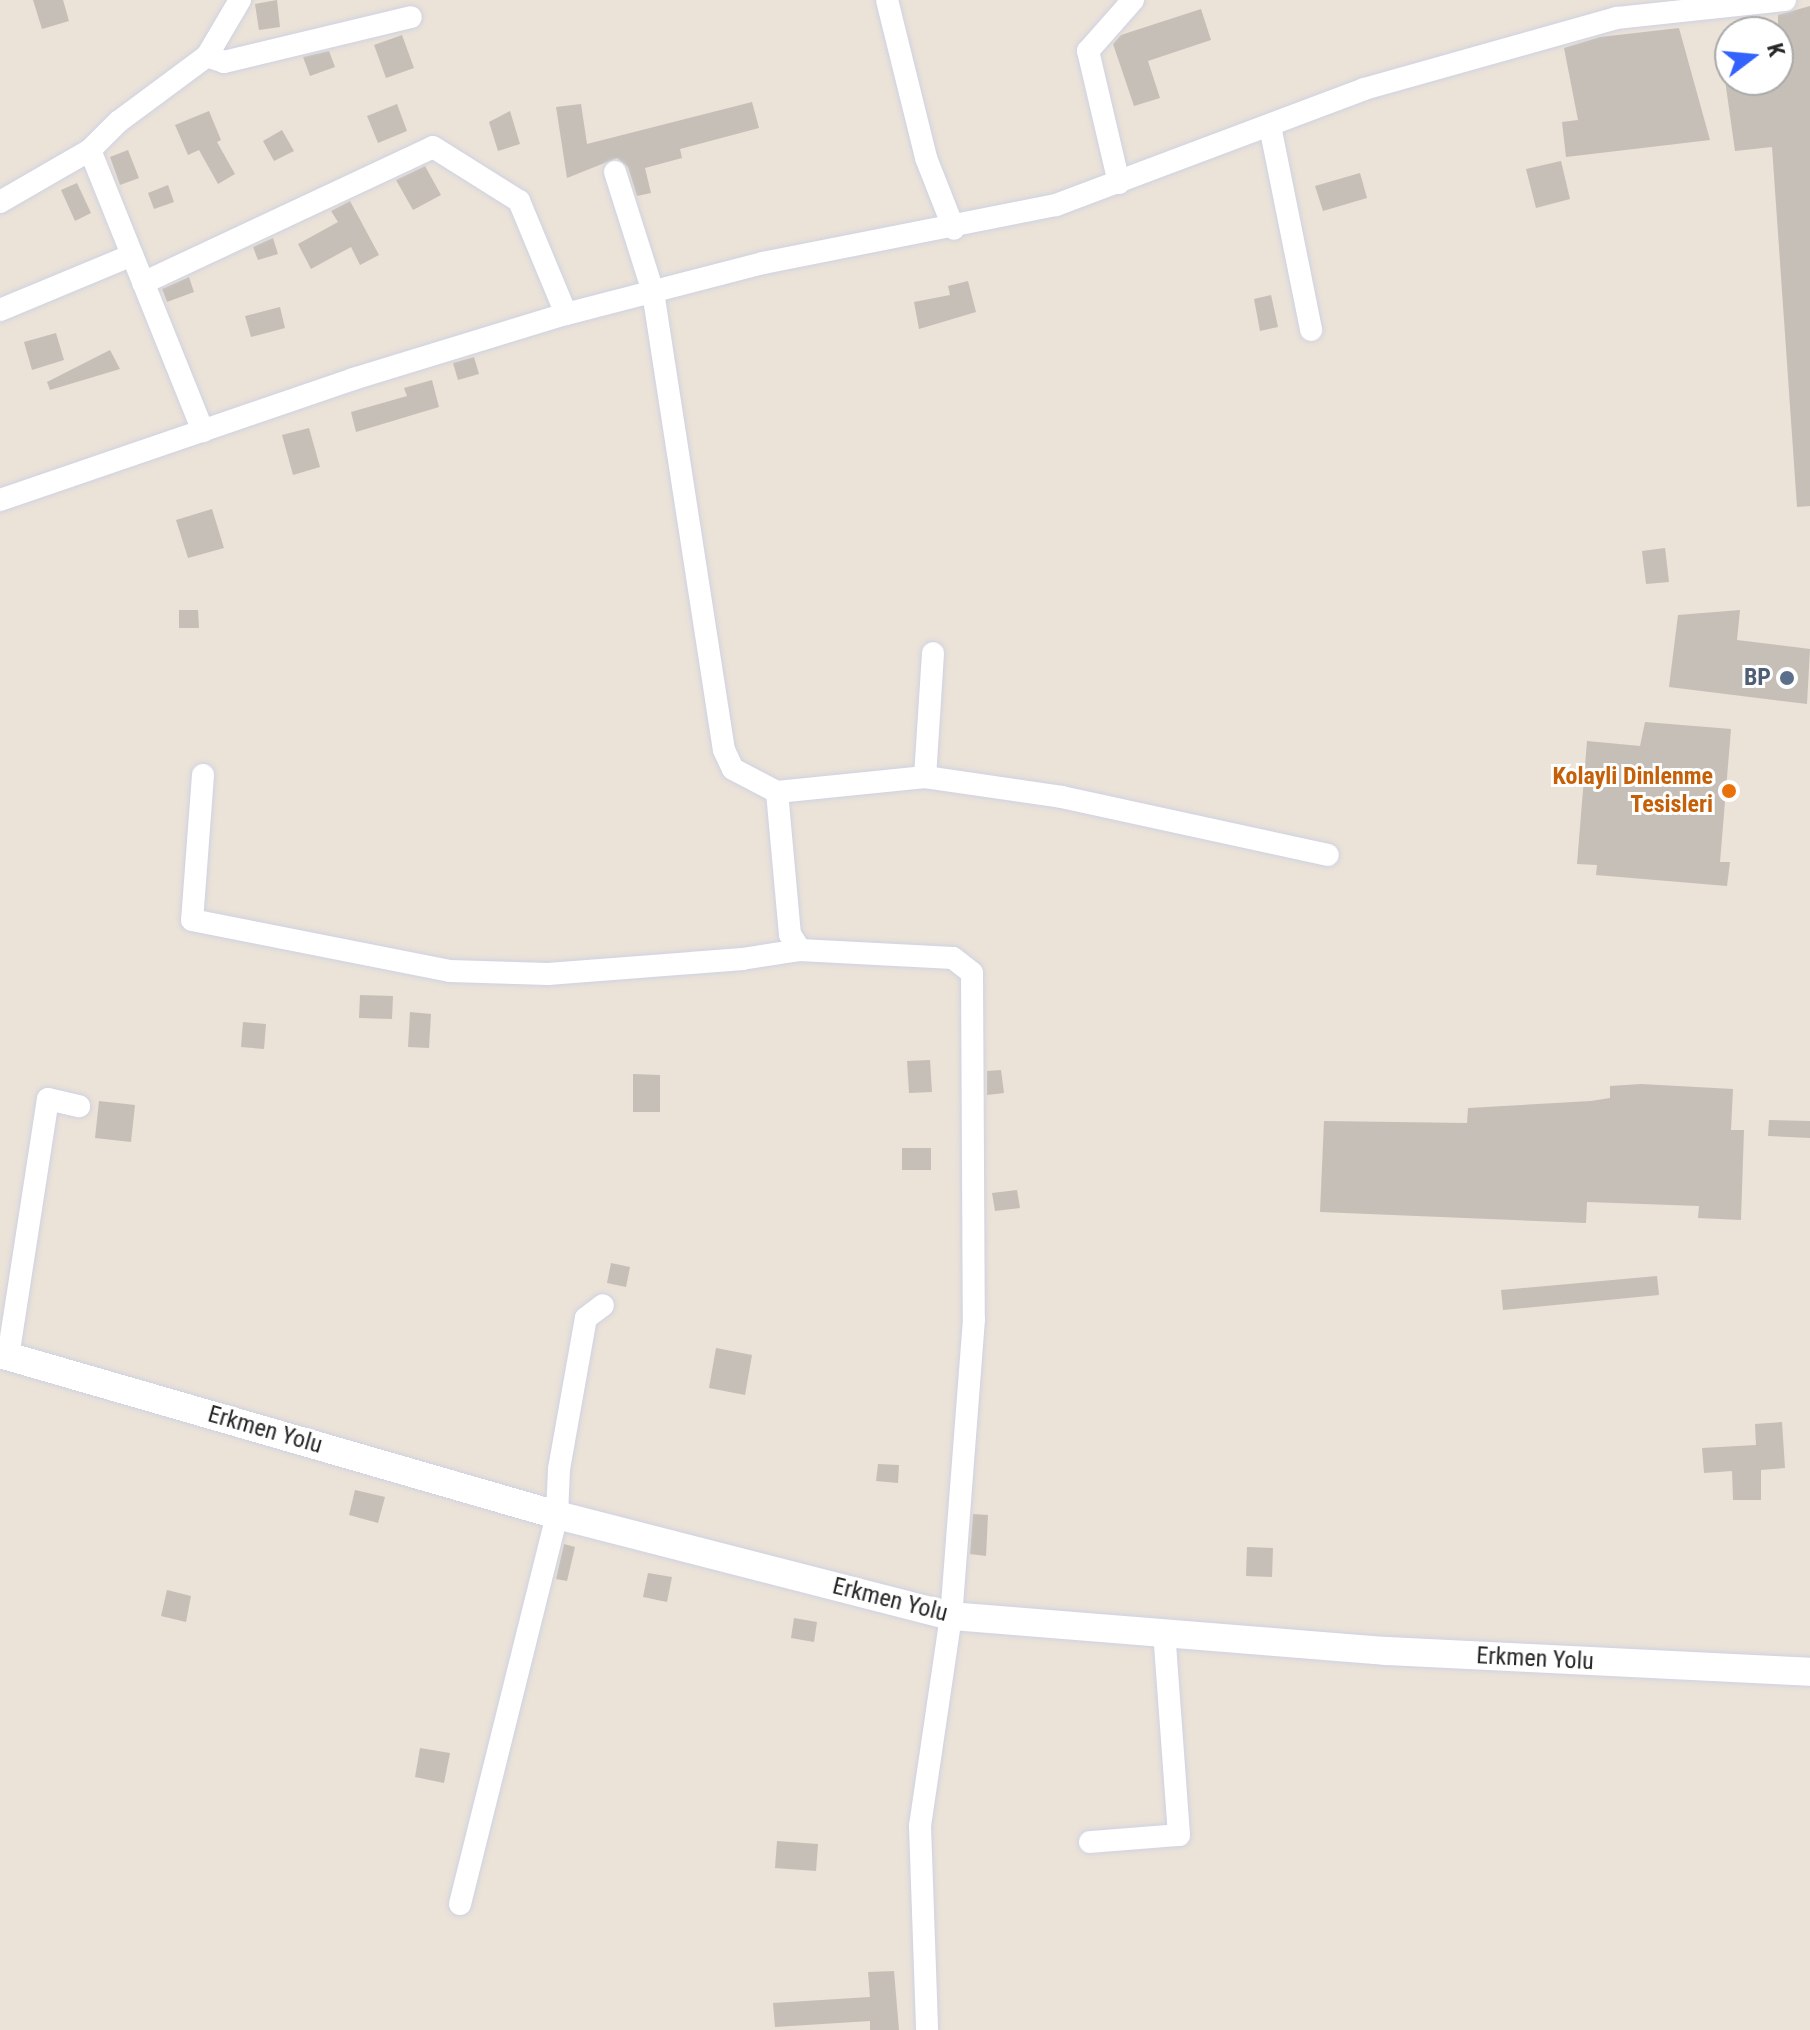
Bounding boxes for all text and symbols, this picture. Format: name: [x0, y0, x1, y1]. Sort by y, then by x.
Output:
north arrow: [1714, 16, 1794, 96]
text: K: [1762, 40, 1789, 59]
place label: BP: [1744, 664, 1771, 692]
marker: BP: [1778, 669, 1796, 687]
place label: Kolayli Dinlenme Tesisleri: [1553, 763, 1713, 819]
marker: Kolayli Dinlenme Tesisleri: [1720, 782, 1738, 800]
street label: Erkmen Yolu: [205, 1400, 325, 1460]
street label: Erkmen Yolu: [830, 1572, 950, 1628]
street label: Erkmen Yolu: [1476, 1642, 1594, 1676]

